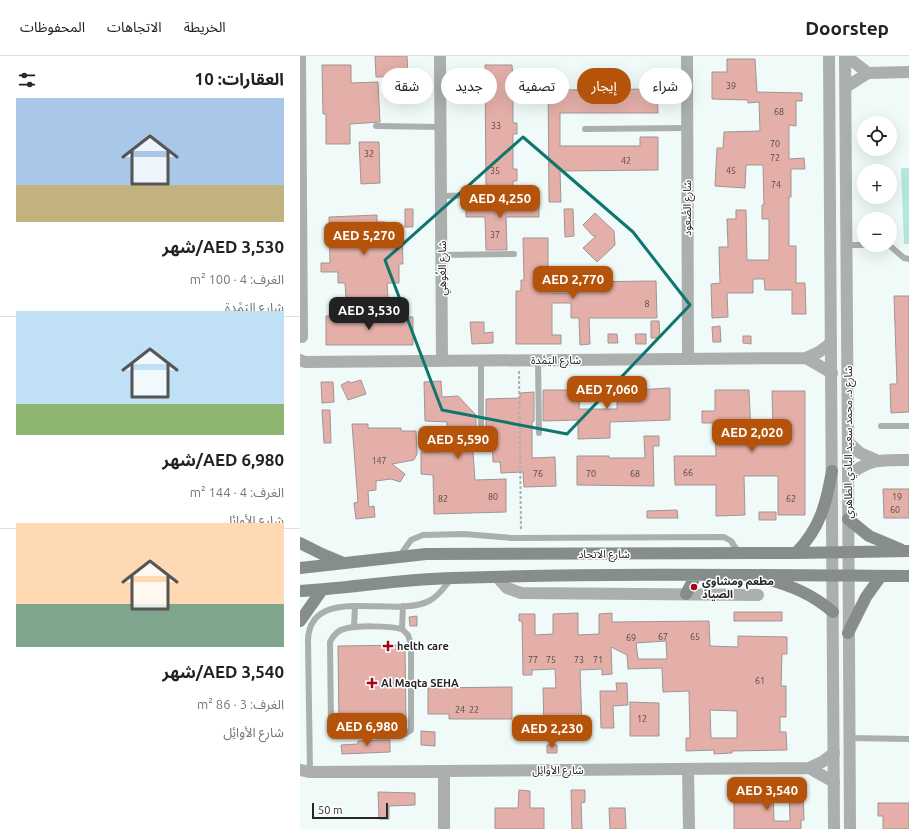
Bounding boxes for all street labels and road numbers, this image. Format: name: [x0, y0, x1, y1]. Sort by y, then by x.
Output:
street label: شارع الصُّعود: [681, 180, 695, 236]
street label: شارع الغُوهي: [435, 240, 452, 295]
street label: شارع اليَمْدة: [531, 354, 581, 368]
street label: شارع د. محمد سعيد البادي الظاهري: [842, 365, 858, 518]
street label: شارع الاتحاد: [578, 548, 630, 562]
street label: شارع الأوائِل: [532, 764, 584, 778]

